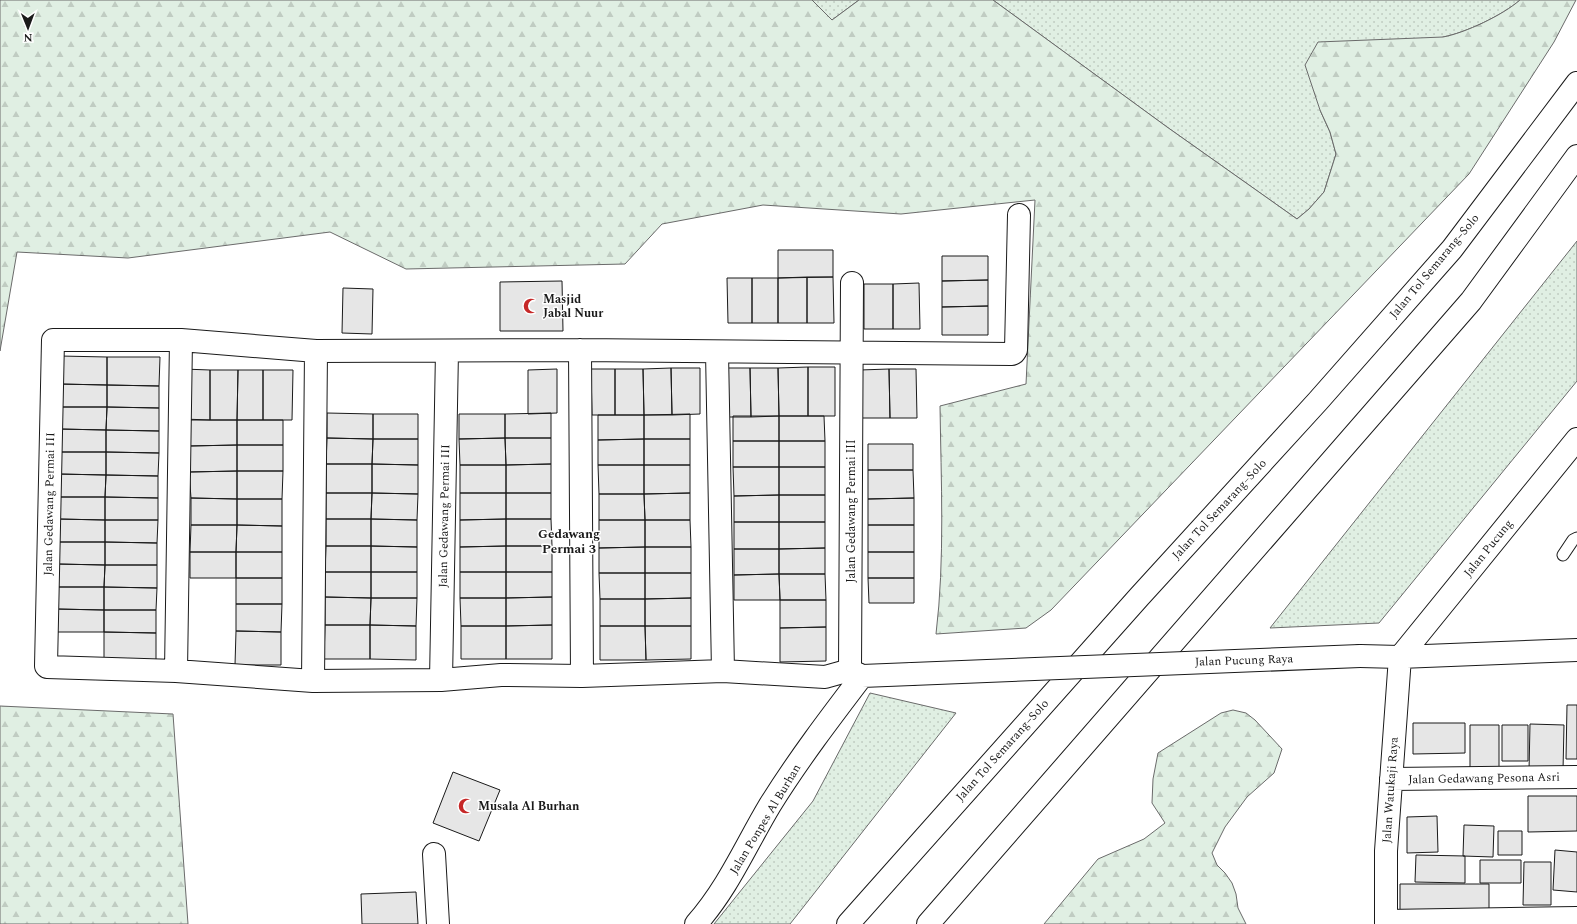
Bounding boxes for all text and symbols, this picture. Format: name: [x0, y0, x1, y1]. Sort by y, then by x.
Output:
north arrow: [8, 8, 48, 48]
text: N: [24, 29, 33, 46]
street label: Jalan Tol Semarang–Solo: [1385, 210, 1484, 323]
place label: Masjid Jabal Nuur: [543, 290, 604, 323]
mosque icon: Masjid Jabal Nuur: [522, 297, 540, 315]
street label: Jalan Gedawang Permai III: [39, 432, 60, 576]
street label: Jalan Gedawang Permai III: [842, 439, 861, 583]
street label: Jalan Gedawang Permai III: [434, 444, 455, 588]
street label: Jalan Tol Semarang–Solo: [1167, 455, 1271, 564]
street label: Jalan Pucung: [1459, 515, 1518, 581]
district label: Gedawang Permai 3: [538, 524, 600, 559]
street label: Jalan Pucung Raya: [1195, 649, 1294, 672]
street label: Jalan Tol Semarang–Solo: [951, 695, 1054, 806]
street label: Jalan Watukaji Raya: [1377, 736, 1404, 844]
street label: Jalan Ponpes Al Burhan: [725, 760, 806, 878]
street label: Jalan Gedawang Pesona Asri: [1408, 768, 1560, 789]
mosque icon: Musala Al Burhan: [457, 797, 475, 815]
place label: Musala Al Burhan: [478, 797, 580, 816]

